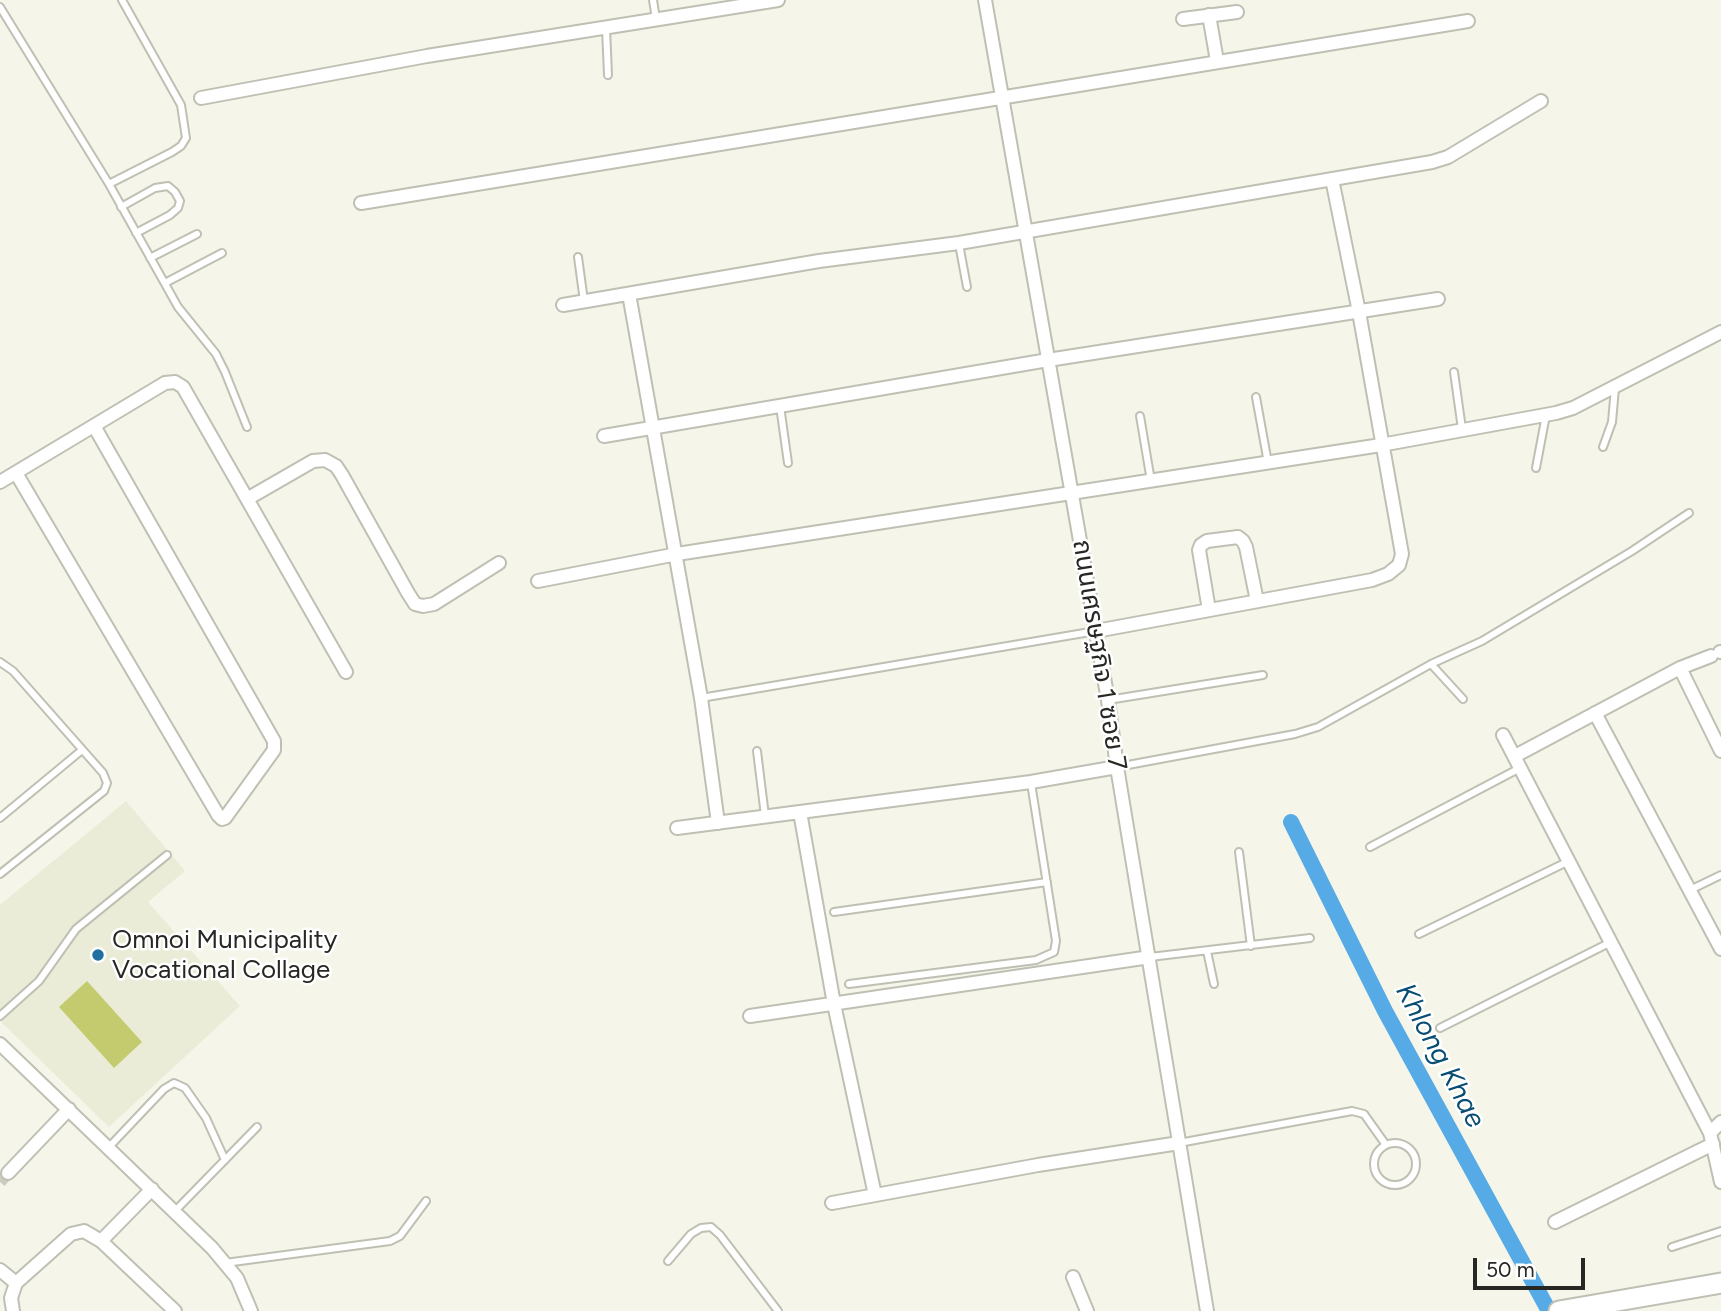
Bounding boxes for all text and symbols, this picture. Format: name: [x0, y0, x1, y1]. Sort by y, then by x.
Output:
street label: ถนนเศรษฐกิจ 1 ซอย 7: [1065, 537, 1133, 773]
place label: Omnoi Municipality Vocational Collage: [112, 924, 337, 986]
marker: Omnoi Municipality Vocational Collage: [90, 947, 106, 963]
water label: Khlong Khae: [1388, 978, 1492, 1134]
scale bar: [1476, 1244, 1588, 1288]
text: 50 m: [1486, 1257, 1535, 1282]

